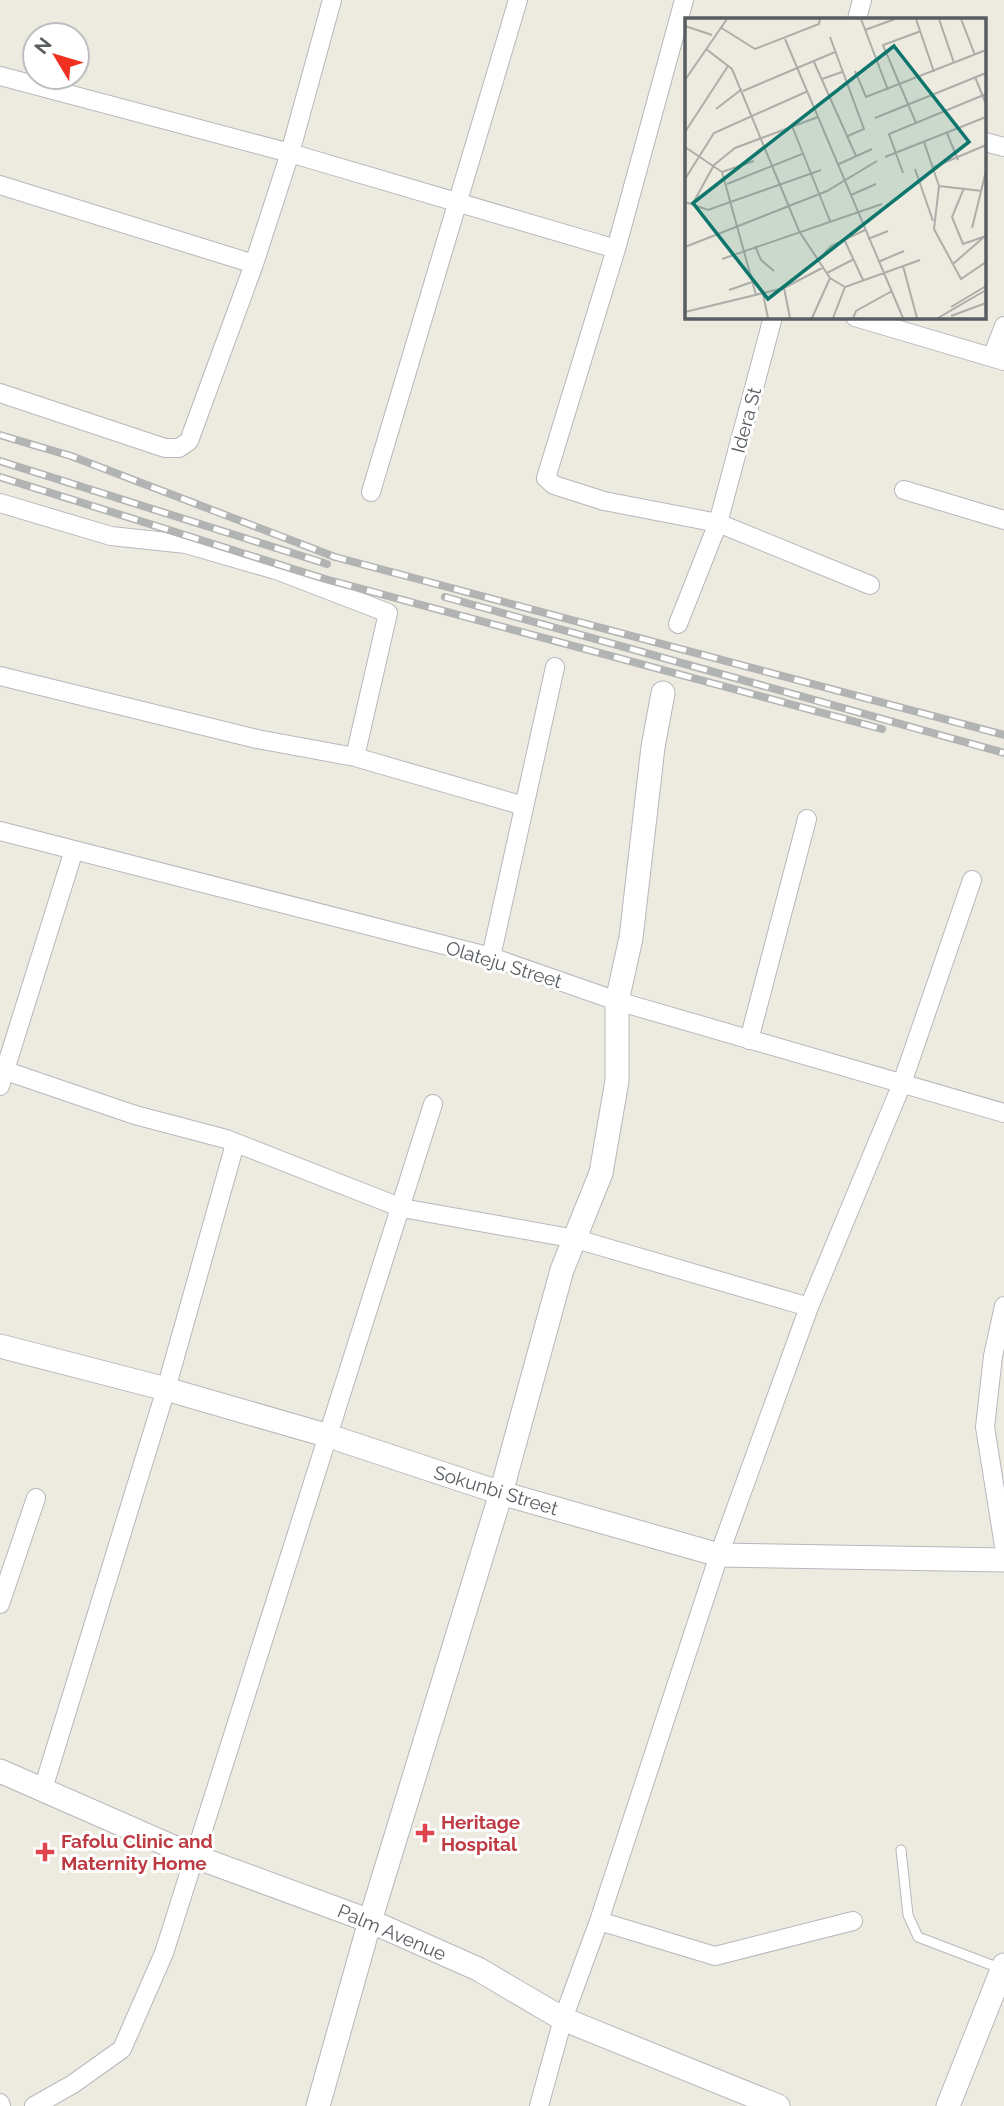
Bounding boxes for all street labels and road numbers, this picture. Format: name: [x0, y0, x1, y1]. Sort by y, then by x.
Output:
street label: Idera St: [727, 384, 765, 455]
street label: Olateju Street: [443, 936, 565, 992]
street label: Sokunbi Street: [431, 1461, 561, 1520]
street label: Palm Avenue: [334, 1899, 450, 1965]

